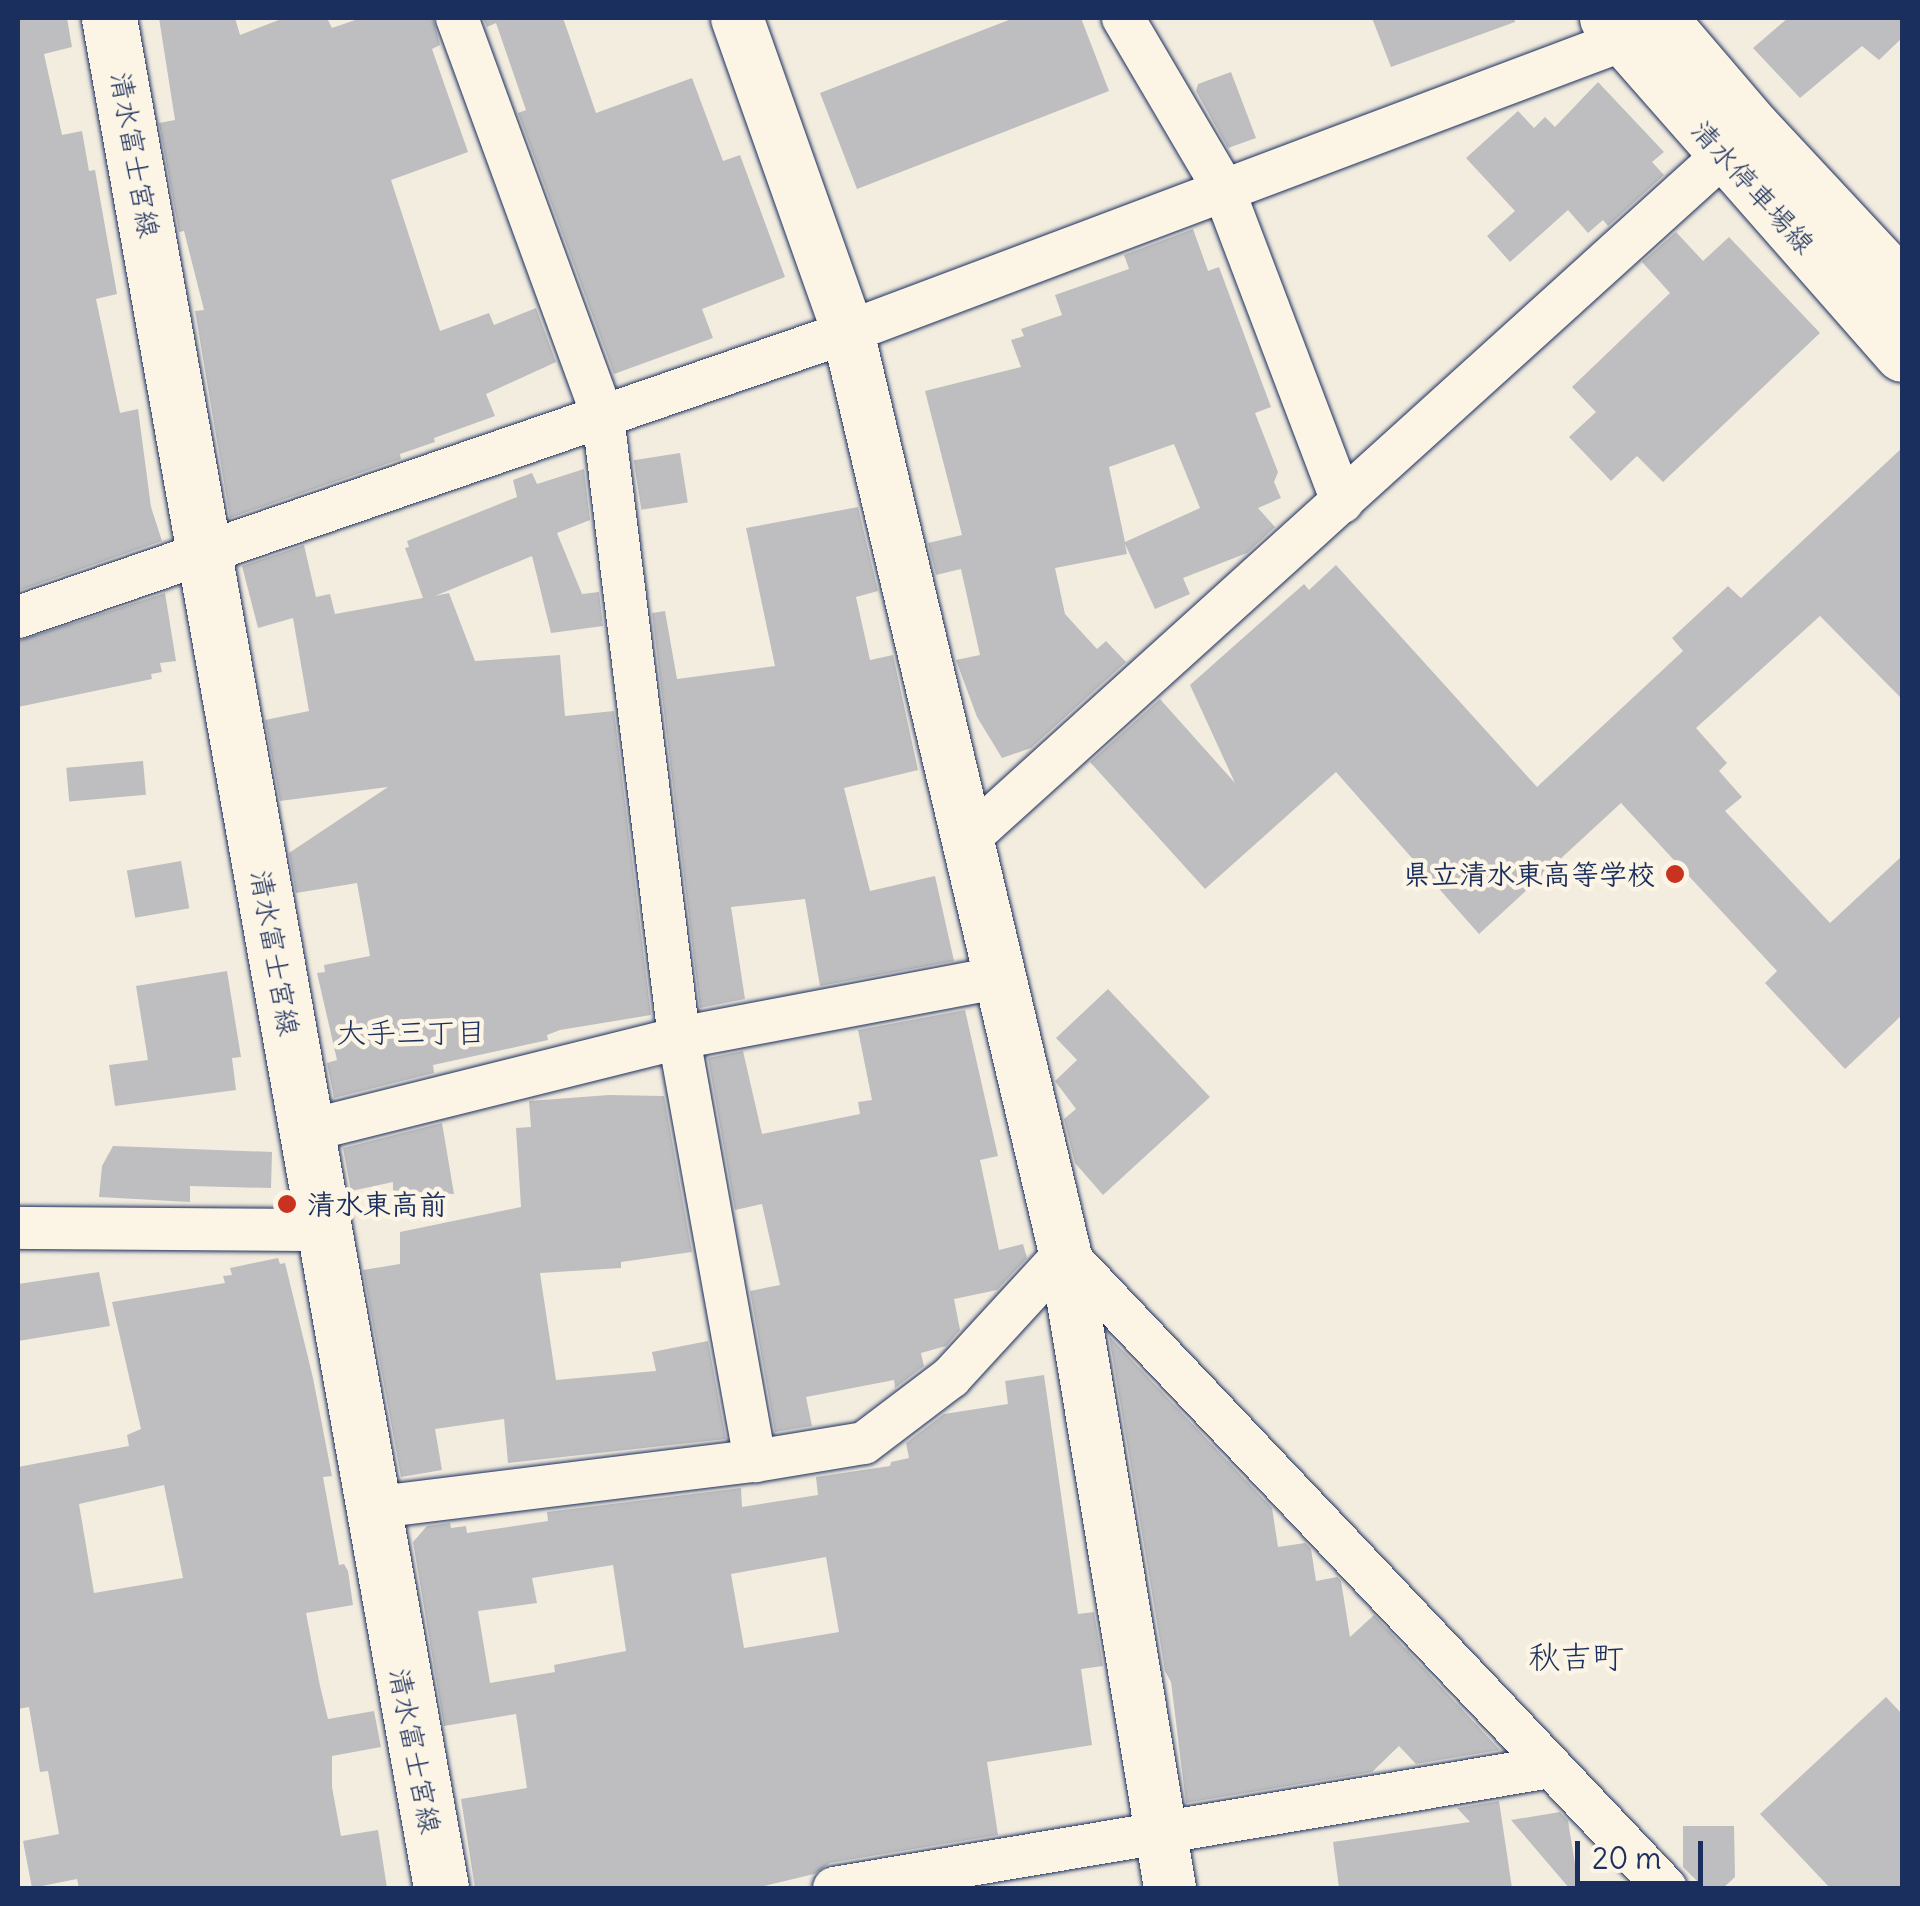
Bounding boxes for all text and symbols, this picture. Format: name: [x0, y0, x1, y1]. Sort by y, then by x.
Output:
street label: 清水富士宮線: [104, 69, 166, 241]
street label: 清水停車場線: [1684, 113, 1822, 261]
place label: 県立清水東高等学校: [1403, 857, 1655, 891]
marker: 県立清水東高等学校: [1664, 863, 1686, 885]
street label: 清水富士宮線: [244, 867, 306, 1039]
district label: 大手三丁目: [336, 1014, 486, 1050]
place label: 清水東高前: [307, 1187, 447, 1221]
marker: 清水東高前: [276, 1193, 298, 1215]
district label: 秋吉町: [1528, 1638, 1624, 1676]
street label: 清水富士宮線: [382, 1665, 448, 1837]
scale bar: [1580, 1821, 1708, 1883]
text: 20 m: [1592, 1839, 1662, 1877]

